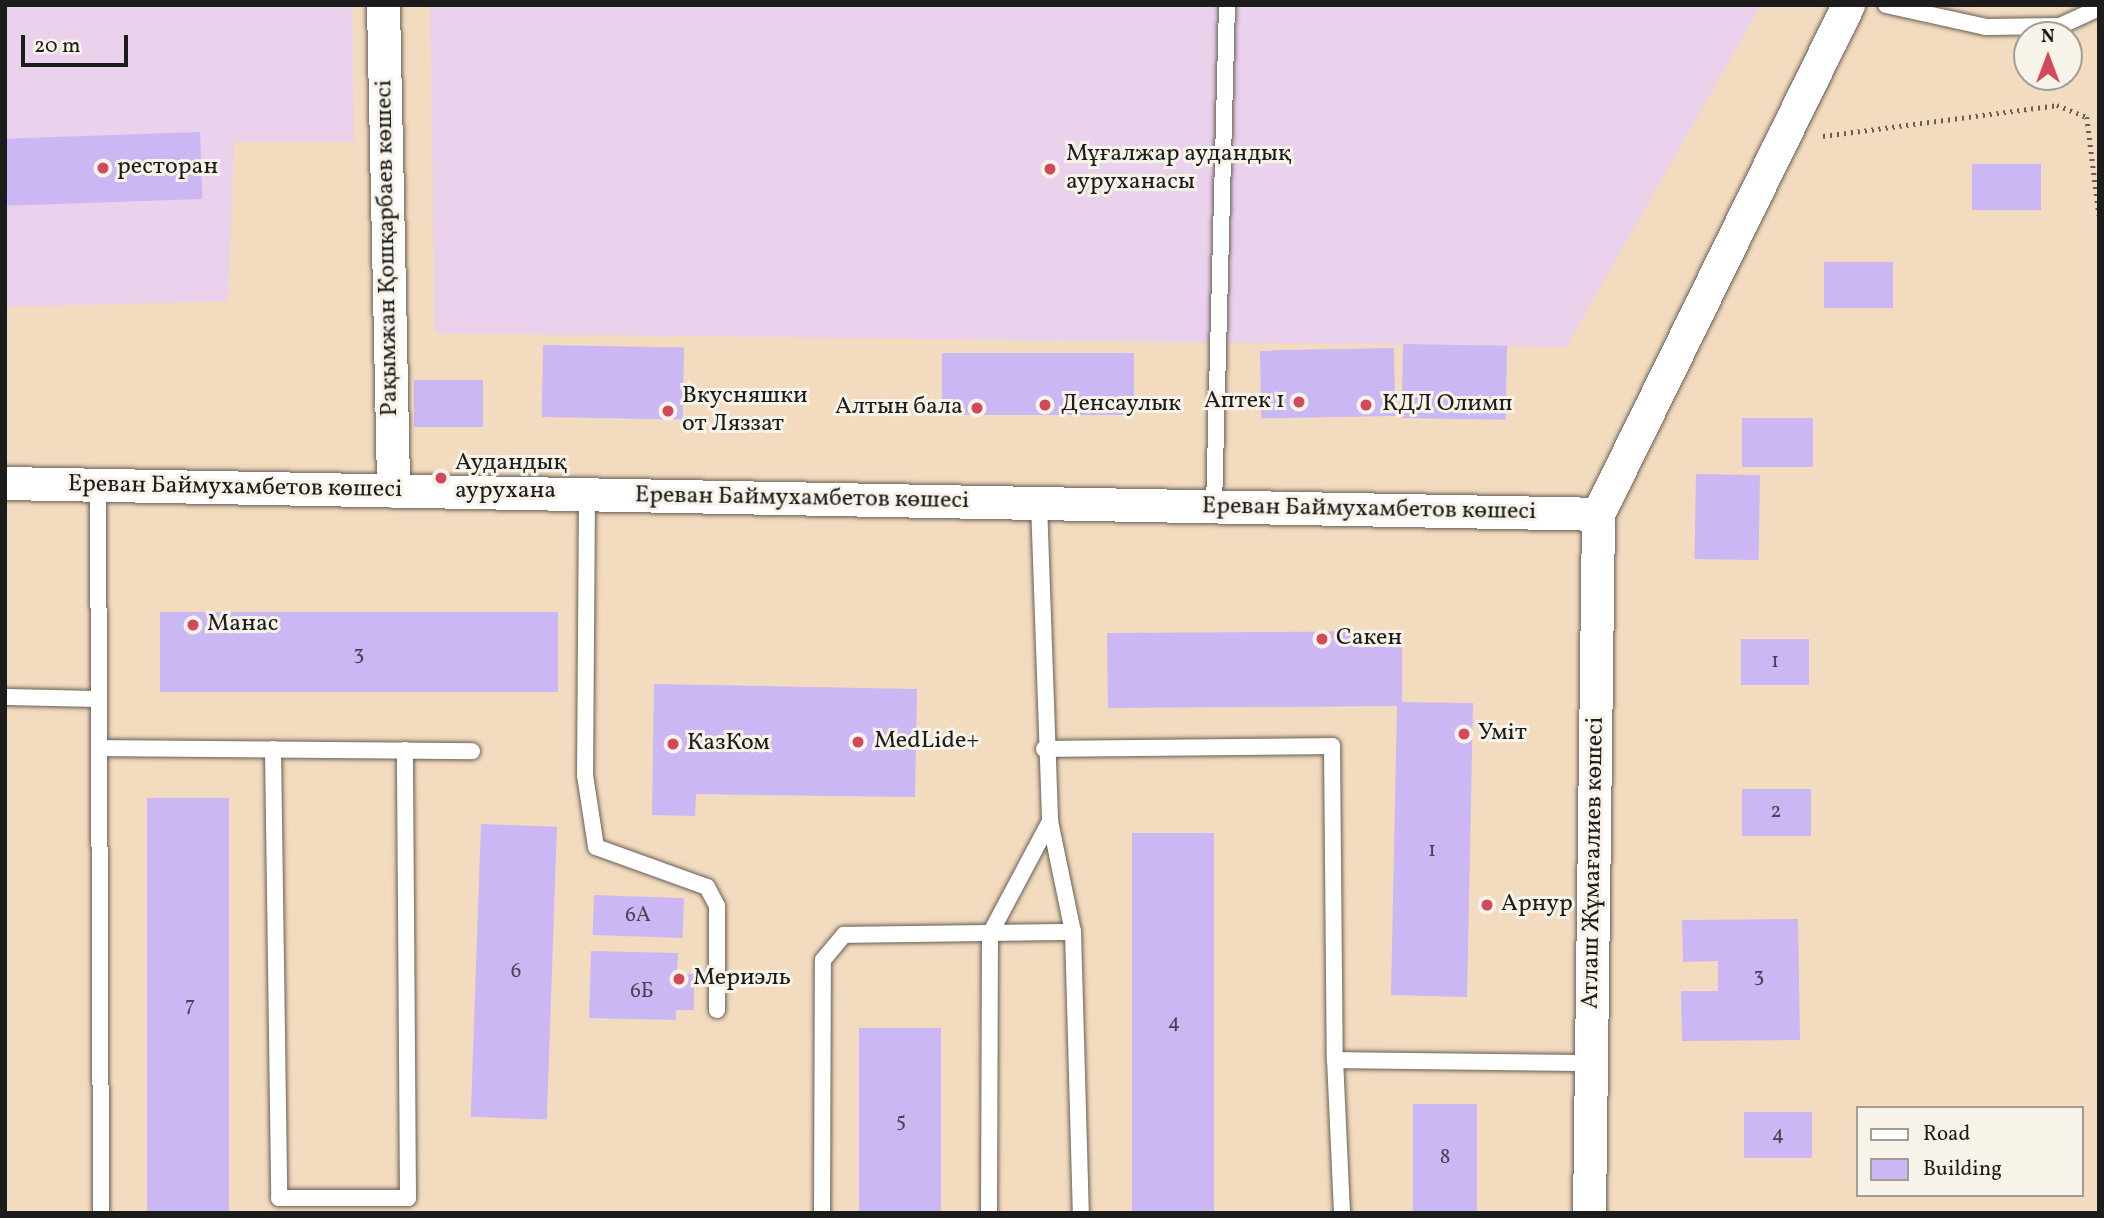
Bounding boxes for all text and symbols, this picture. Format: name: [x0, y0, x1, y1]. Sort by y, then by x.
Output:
scale bar: [24, 21, 131, 65]
north arrow: [2013, 21, 2083, 91]
text: N: [2041, 24, 2055, 50]
text: 20 m: [34, 32, 80, 61]
street label: Рақымжан Қошқарбаев көшесі: [371, 79, 405, 417]
place label: Мұғалжар аудандық ауруханасы: [1066, 141, 1291, 197]
place label: ресторан: [117, 154, 218, 182]
marker: Мұғалжар аудандық ауруханасы: [1040, 159, 1060, 179]
marker: ресторан: [95, 160, 111, 176]
place label: Вкусняшки от Ляззат: [682, 383, 808, 439]
place label: Аптек 1: [1204, 388, 1285, 416]
place label: Денсаулык: [1061, 391, 1181, 419]
place label: КДЛ Олимп: [1382, 391, 1512, 419]
place label: Алтын бала: [835, 394, 963, 422]
marker: Аптек 1: [1291, 394, 1307, 410]
marker: Денсаулык: [1035, 395, 1055, 415]
marker: КДЛ Олимп: [1356, 395, 1376, 415]
marker: Алтын бала: [969, 400, 985, 416]
marker: Вкусняшки от Ляззат: [660, 403, 676, 419]
place label: Аудандық аурухана: [455, 450, 566, 506]
marker: Аудандық аурухана: [433, 470, 449, 486]
street label: Ереван Баймухамбетов көшесі: [68, 471, 402, 505]
street label: Ереван Баймухамбетов көшесі: [635, 482, 969, 516]
street label: Ереван Баймухамбетов көшесі: [1202, 493, 1536, 527]
place label: Манас: [207, 611, 279, 639]
marker: Манас: [185, 617, 201, 633]
place label: Сакен: [1336, 625, 1402, 653]
marker: Сакен: [1314, 631, 1330, 647]
house number: 3: [354, 641, 364, 667]
house number: 1: [1771, 649, 1779, 675]
street label: Атлаш Жұмағалиев көшесі: [1577, 716, 1611, 1010]
place label: Умiт: [1478, 720, 1527, 748]
marker: Умiт: [1456, 726, 1472, 742]
place label: MedLide+: [874, 728, 980, 756]
place label: КазКом: [687, 730, 770, 758]
marker: MedLide+: [848, 732, 868, 752]
marker: КазКом: [665, 736, 681, 752]
house number: 2: [1770, 799, 1782, 825]
house number: 1: [1428, 838, 1436, 864]
place label: Арнур: [1501, 891, 1573, 919]
marker: Арнур: [1479, 897, 1495, 913]
house number: 6А: [625, 903, 651, 929]
house number: 6: [511, 959, 521, 985]
house number: 3: [1754, 963, 1764, 989]
place label: Мериэль: [693, 965, 791, 993]
marker: Мериэль: [671, 971, 687, 987]
house number: 6Б: [630, 979, 654, 1005]
house number: 7: [185, 993, 195, 1019]
house number: 4: [1168, 1010, 1180, 1036]
legend: [1856, 1106, 2083, 1197]
house number: 5: [896, 1108, 906, 1134]
text: Road: [1923, 1120, 1970, 1149]
house number: 4: [1772, 1122, 1784, 1148]
house number: 8: [1440, 1145, 1450, 1171]
text: Building: [1923, 1155, 2002, 1184]

